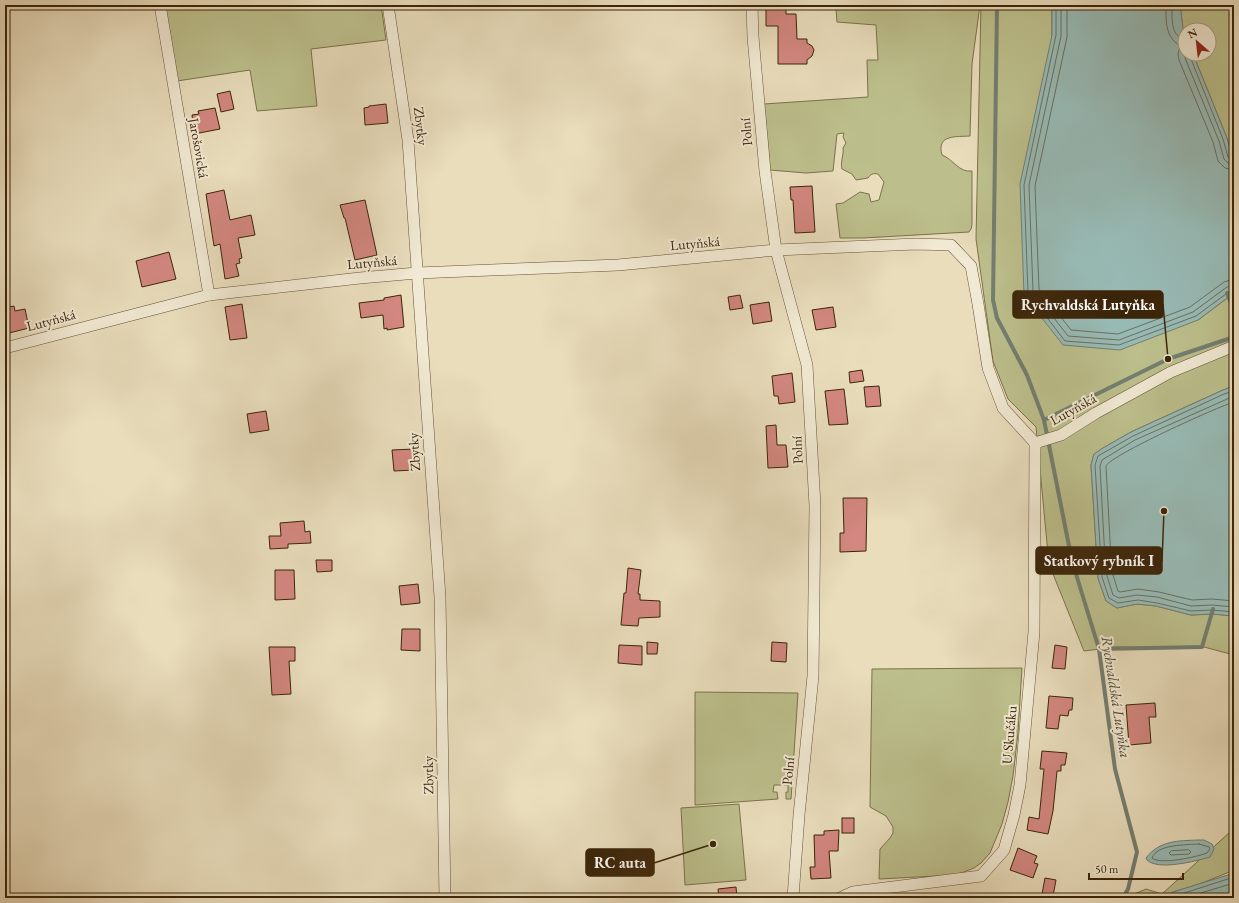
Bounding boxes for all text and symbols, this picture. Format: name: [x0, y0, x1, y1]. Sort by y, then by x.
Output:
north arrow: [1177, 22, 1217, 62]
text: N: [1185, 25, 1200, 41]
street label: Zbytky: [410, 106, 432, 147]
street label: Jarošovická: [185, 116, 213, 180]
street label: Polní: [736, 117, 756, 147]
street label: Lutyňská: [669, 232, 721, 254]
street label: Lutyňská: [346, 251, 398, 273]
callout: Rychvaldská Lutyňka: [1013, 291, 1163, 318]
text: Rychvaldská Lutyňka: [1021, 295, 1156, 314]
street label: Lutyňská: [24, 305, 78, 335]
street label: Lutyňská: [1047, 389, 1100, 429]
street label: Zbytky: [404, 431, 424, 472]
street label: Polní: [787, 435, 807, 464]
callout: Statkový rybník I: [1036, 547, 1162, 574]
text: Statkový rybník I: [1044, 551, 1155, 570]
water label: Rychvaldská Lutyňka: [1097, 635, 1136, 759]
street label: U Skučáku: [997, 704, 1021, 765]
street label: Zbytky: [419, 755, 437, 794]
street label: Polní: [778, 756, 798, 786]
callout: RC auta: [586, 849, 654, 876]
text: RC auta: [594, 853, 647, 872]
scale bar: [1089, 855, 1183, 881]
text: 50 m: [1095, 861, 1119, 877]

